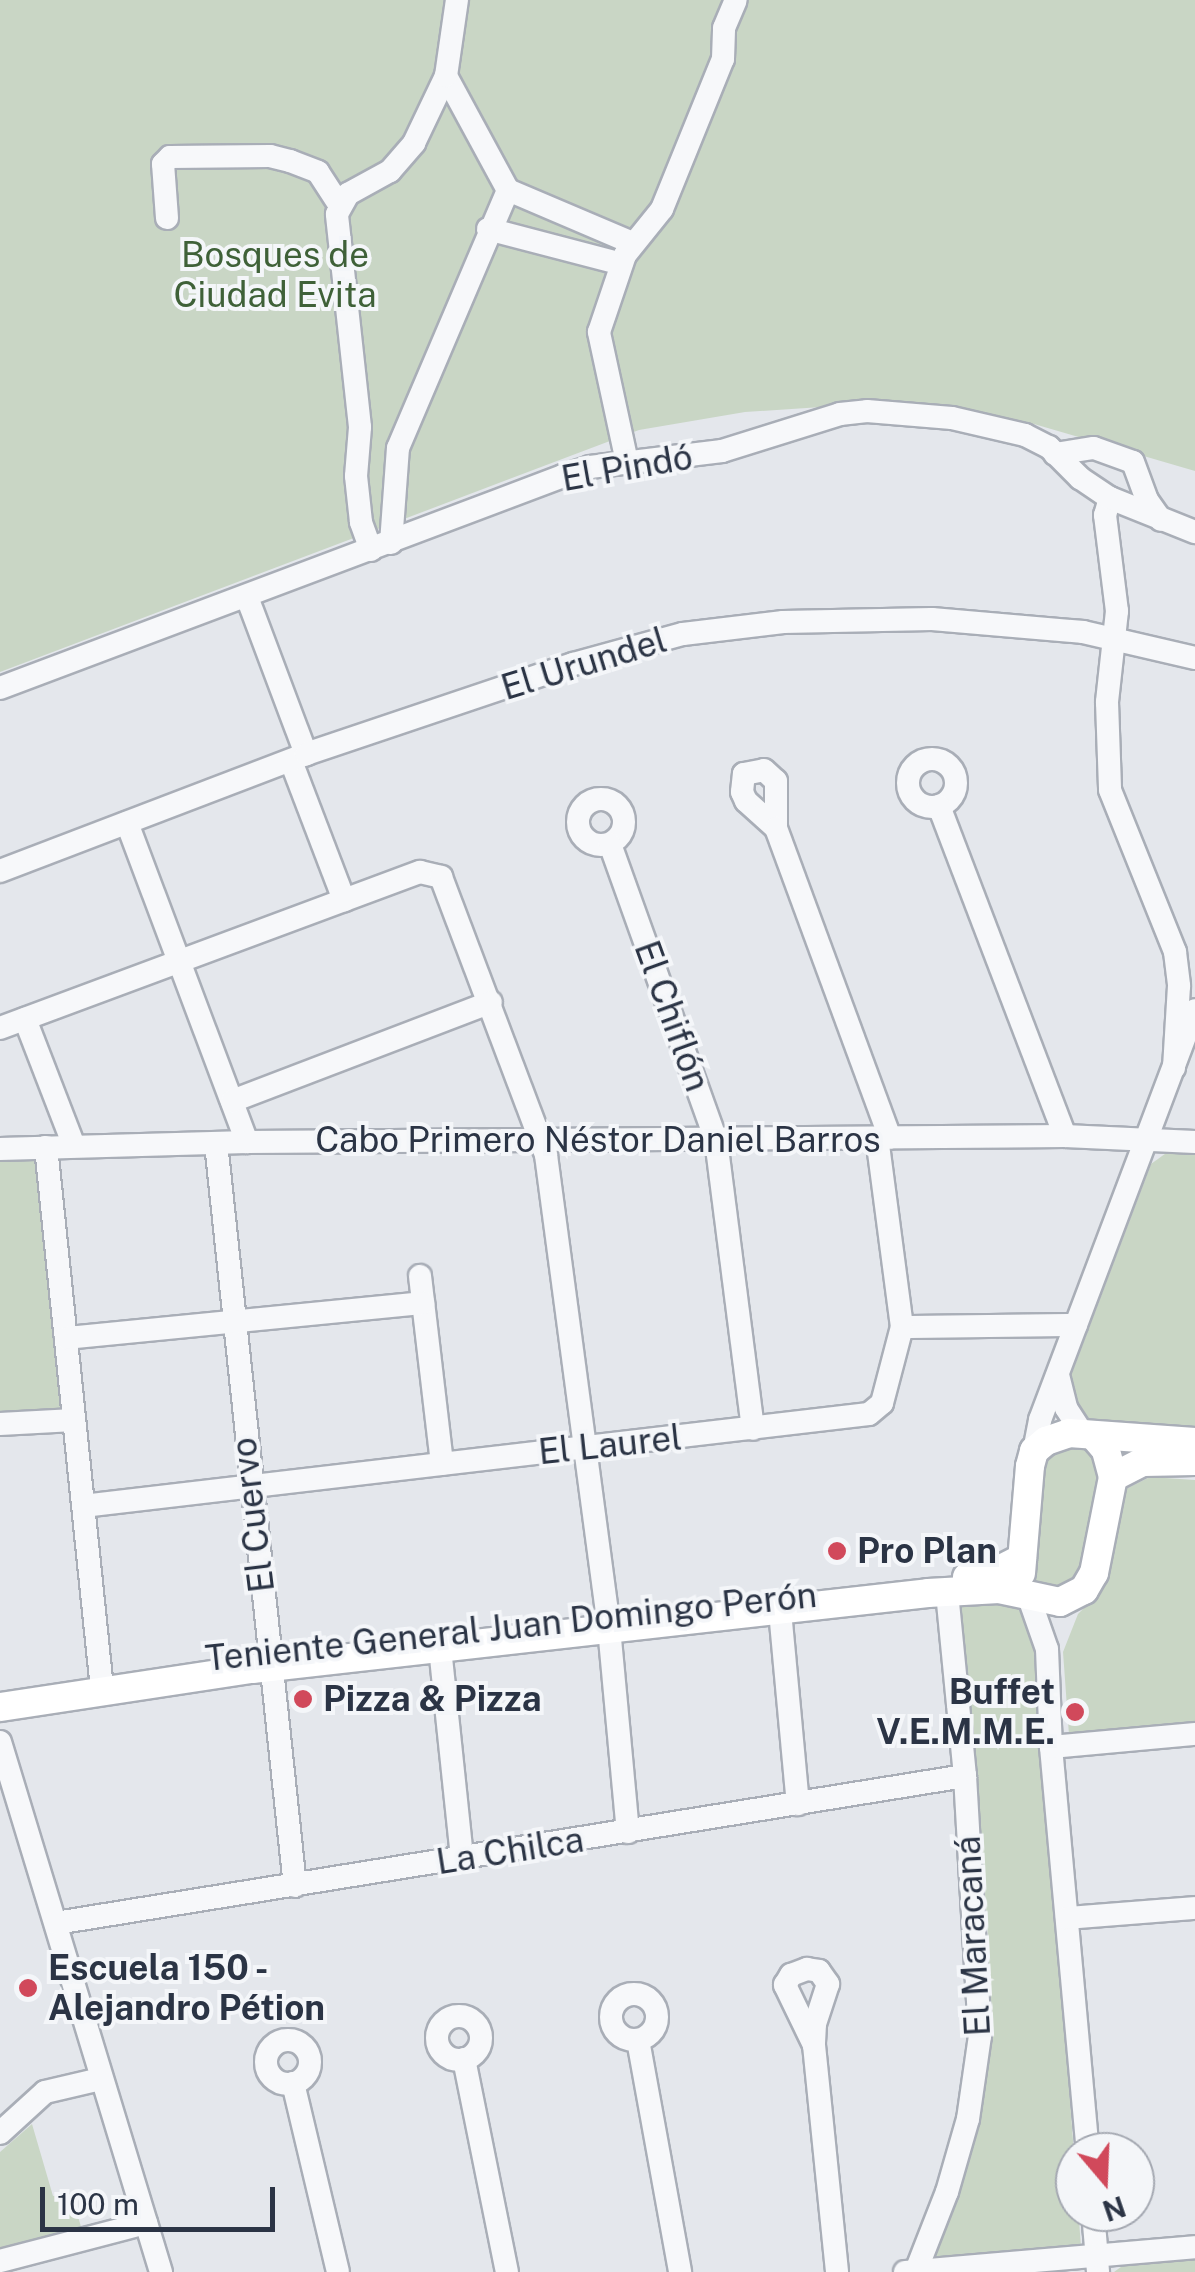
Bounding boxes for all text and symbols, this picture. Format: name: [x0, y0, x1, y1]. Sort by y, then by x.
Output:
park label: Bosques de Ciudad Evita: [173, 234, 377, 316]
street label: El Pindó: [558, 436, 696, 500]
street label: El Urundel: [496, 619, 672, 709]
street label: El Chiflón: [625, 935, 719, 1097]
street label: Cabo Primero Néstor Daniel Barros: [315, 1119, 881, 1161]
street label: El Laurel: [536, 1417, 684, 1473]
street label: El Cuervo: [223, 1435, 283, 1595]
place label: Pro Plan: [857, 1530, 997, 1572]
marker: Pro Plan: [826, 1540, 848, 1562]
street label: Teniente General Juan Domingo Perón: [203, 1574, 819, 1680]
place label: Buffet V.E.M.M.E.: [876, 1671, 1055, 1753]
place label: Pizza & Pizza: [323, 1678, 542, 1720]
marker: Pizza & Pizza: [292, 1688, 314, 1710]
marker: Buffet V.E.M.M.E.: [1064, 1701, 1086, 1723]
street label: La Chilca: [433, 1819, 587, 1883]
street label: El Maracaná: [947, 1835, 999, 2037]
place label: Escuela 150 - Alejandro Pétion: [48, 1947, 325, 2029]
marker: Escuela 150 - Alejandro Pétion: [17, 1977, 39, 1999]
north arrow: [1055, 2132, 1155, 2232]
scale bar: [45, 2167, 280, 2229]
text: 100 m: [57, 2186, 139, 2222]
text: N: [1099, 2190, 1130, 2228]

